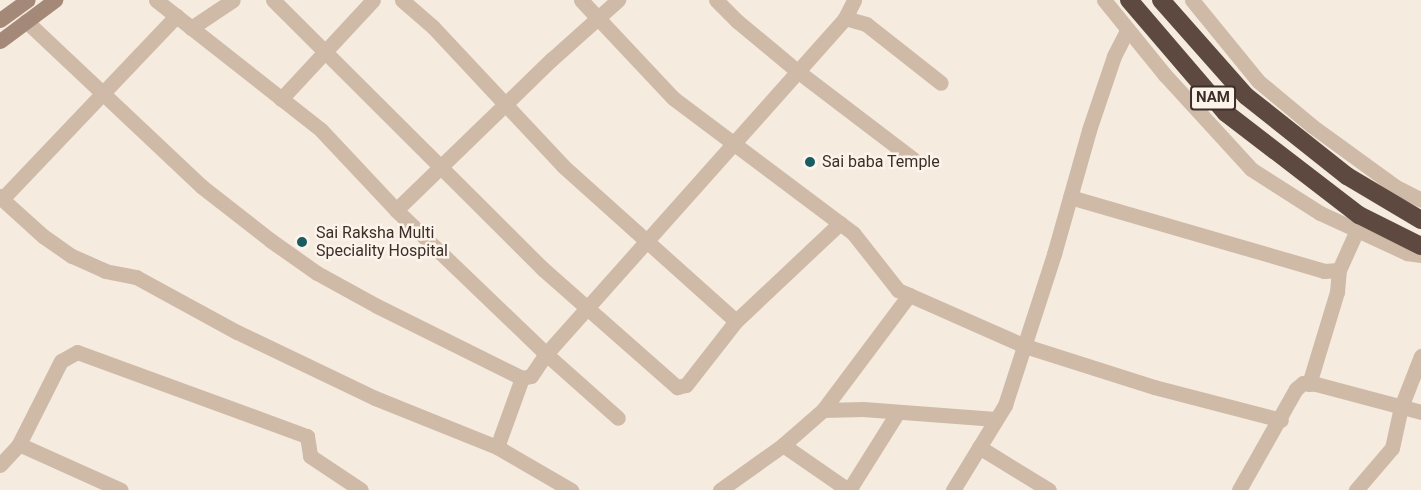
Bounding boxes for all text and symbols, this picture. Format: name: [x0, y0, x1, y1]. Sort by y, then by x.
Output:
road number: NAM: [1189, 86, 1237, 110]
place label: Sai baba Temple: [822, 152, 940, 172]
marker: Sai baba Temple: [803, 155, 817, 169]
place label: Sai Raksha Multi Speciality Hospital: [316, 223, 448, 261]
marker: Sai Raksha Multi Speciality Hospital: [293, 233, 311, 251]

